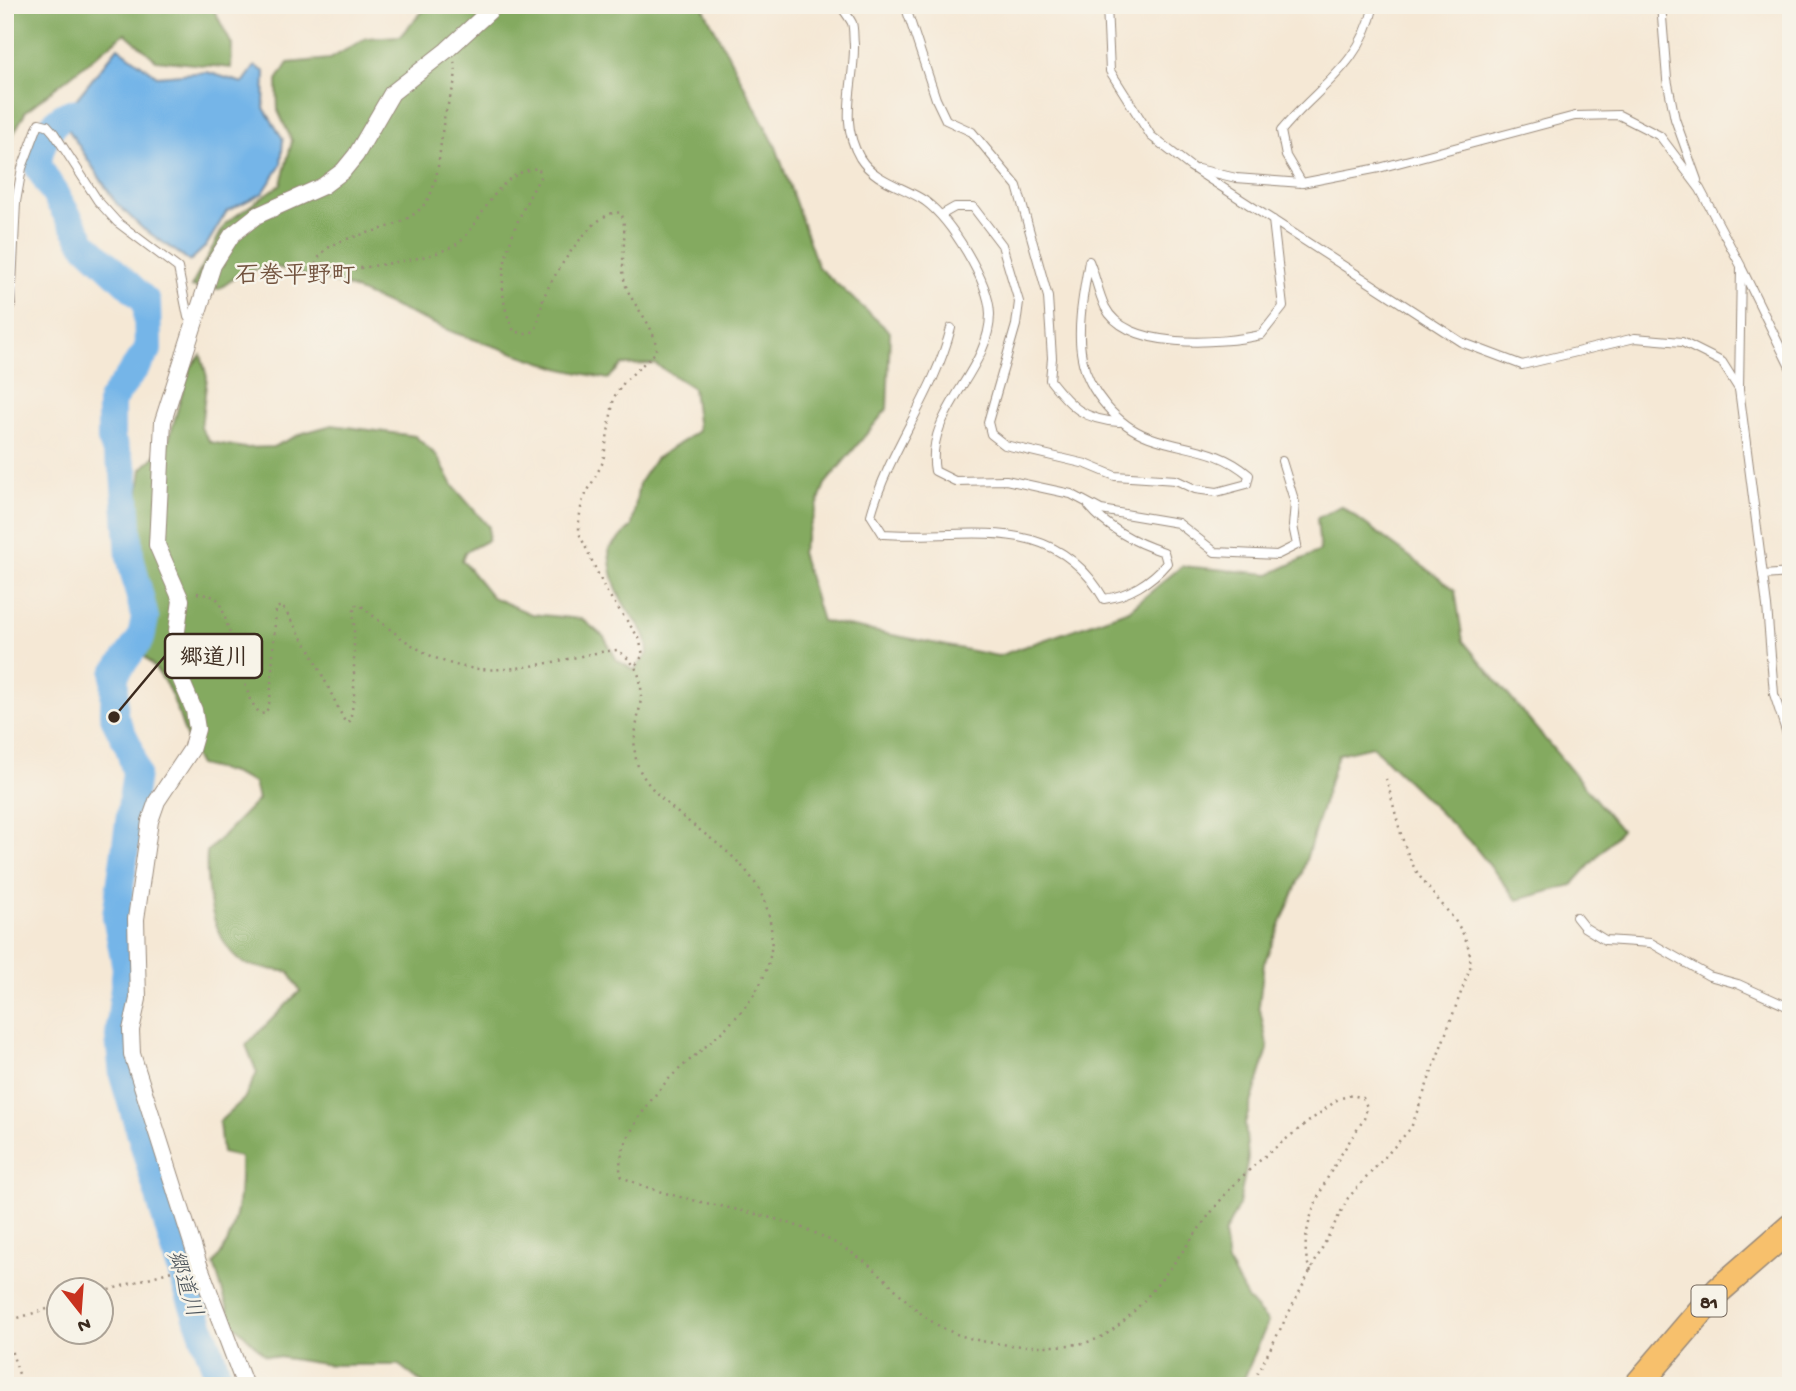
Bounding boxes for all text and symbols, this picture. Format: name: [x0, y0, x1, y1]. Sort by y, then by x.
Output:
district label: 石巻平野町: [235, 262, 355, 292]
callout: 郷道川: [165, 634, 262, 678]
text: 郷道川: [180, 645, 249, 673]
water label: 郷道川: [159, 1247, 207, 1321]
north arrow: [46, 1276, 116, 1346]
road number: 81: [1692, 1286, 1726, 1316]
text: N: [75, 1311, 93, 1337]

